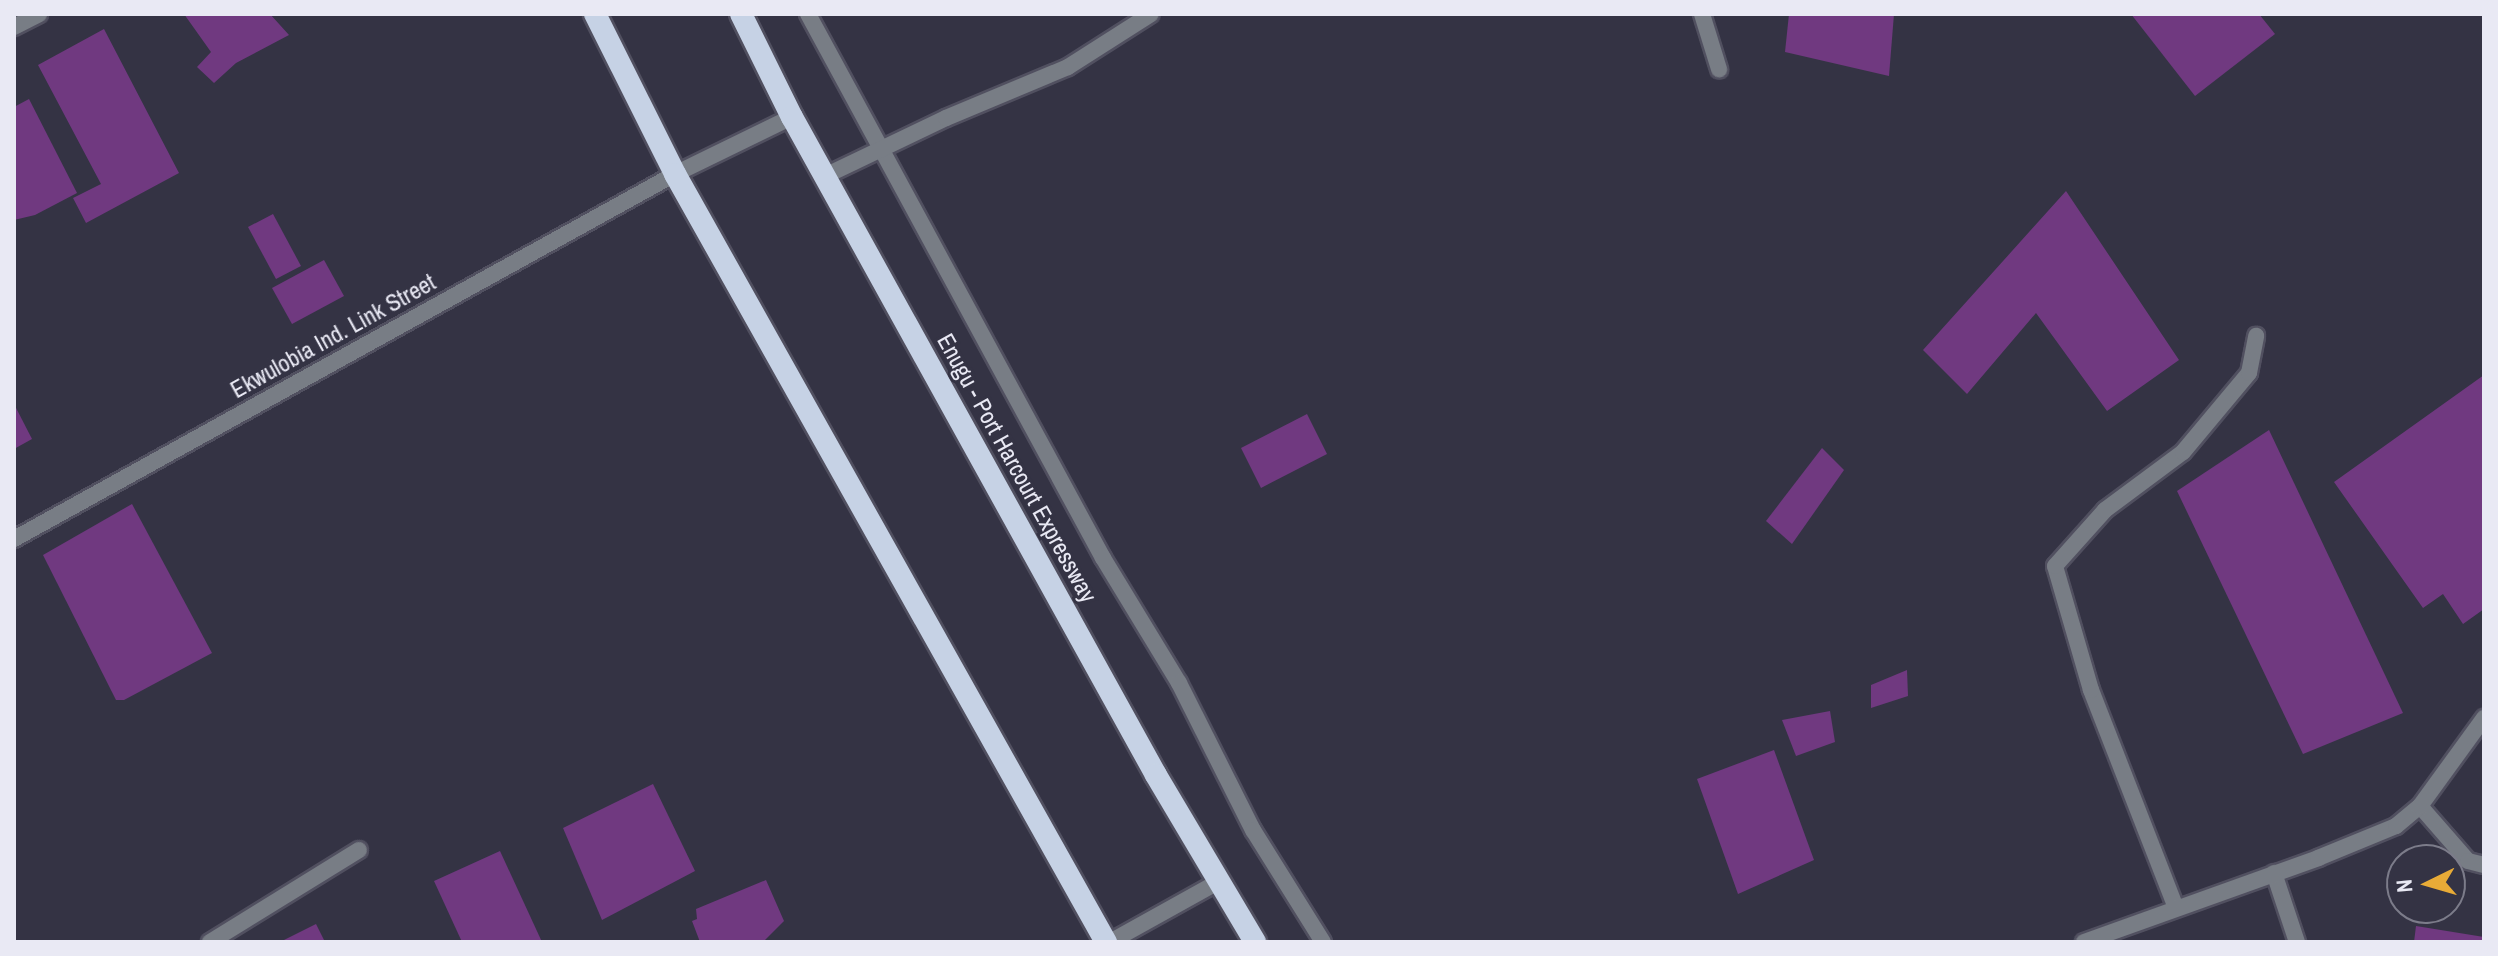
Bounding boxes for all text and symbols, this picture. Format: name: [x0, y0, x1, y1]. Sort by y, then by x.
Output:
street label: Ekwulobia Ind. Link Street: [226, 268, 440, 404]
street label: Enugu - Port Harcourt Expressway: [931, 329, 1103, 607]
north arrow: [2386, 844, 2466, 924]
text: N: [2389, 878, 2420, 894]

